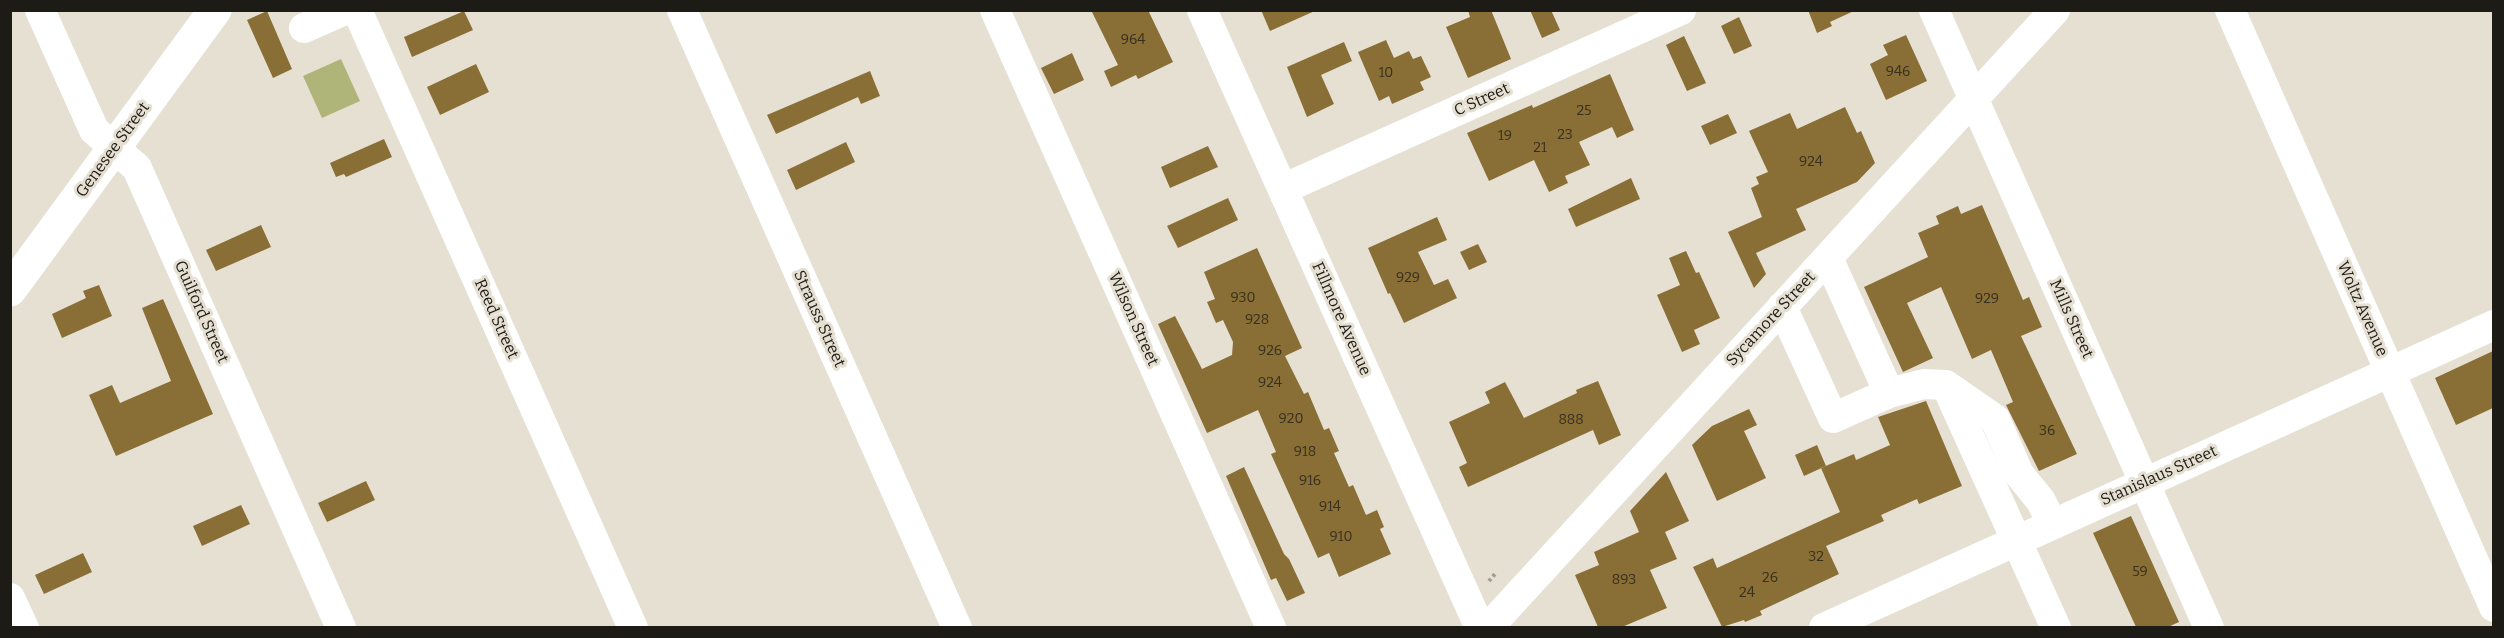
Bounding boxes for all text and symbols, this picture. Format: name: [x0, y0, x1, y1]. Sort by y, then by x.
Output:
house number: 964: [1121, 32, 1145, 48]
house number: 946: [1886, 64, 1910, 80]
house number: 10: [1379, 65, 1393, 81]
street label: C Street: [1451, 79, 1513, 121]
street label: Genesee Street: [72, 99, 154, 201]
house number: 25: [1576, 103, 1592, 119]
house number: 23: [1557, 127, 1573, 143]
house number: 19: [1498, 128, 1512, 144]
house number: 21: [1533, 140, 1547, 156]
house number: 924: [1799, 154, 1823, 170]
street label: Guilford Street: [170, 258, 232, 366]
street label: Fillmore Avenue: [1307, 259, 1375, 379]
street label: Woltz Avenue: [2332, 259, 2392, 359]
street label: Strauss Street: [789, 268, 849, 370]
street label: Sycamore Street: [1722, 268, 1820, 370]
street label: Wilson Street: [1104, 269, 1162, 369]
house number: 929: [1396, 270, 1420, 286]
street label: Reed Street: [470, 276, 522, 362]
street label: Mills Street: [2045, 277, 2097, 361]
house number: 930: [1231, 290, 1255, 306]
house number: 929: [1975, 291, 1999, 307]
house number: 928: [1245, 312, 1269, 328]
house number: 926: [1258, 343, 1282, 359]
house number: 924: [1258, 375, 1282, 391]
house number: 920: [1279, 411, 1303, 427]
house number: 888: [1558, 412, 1584, 428]
house number: 36: [2039, 423, 2055, 439]
street label: Stanislaus Street: [2098, 442, 2220, 510]
house number: 918: [1294, 444, 1316, 460]
house number: 916: [1299, 473, 1321, 489]
house number: 914: [1319, 499, 1341, 515]
house number: 910: [1330, 529, 1352, 545]
house number: 32: [1808, 549, 1824, 565]
house number: 59: [2132, 564, 2148, 580]
house number: 26: [1762, 570, 1778, 586]
house number: 893: [1612, 572, 1636, 588]
house number: 24: [1739, 585, 1755, 601]

